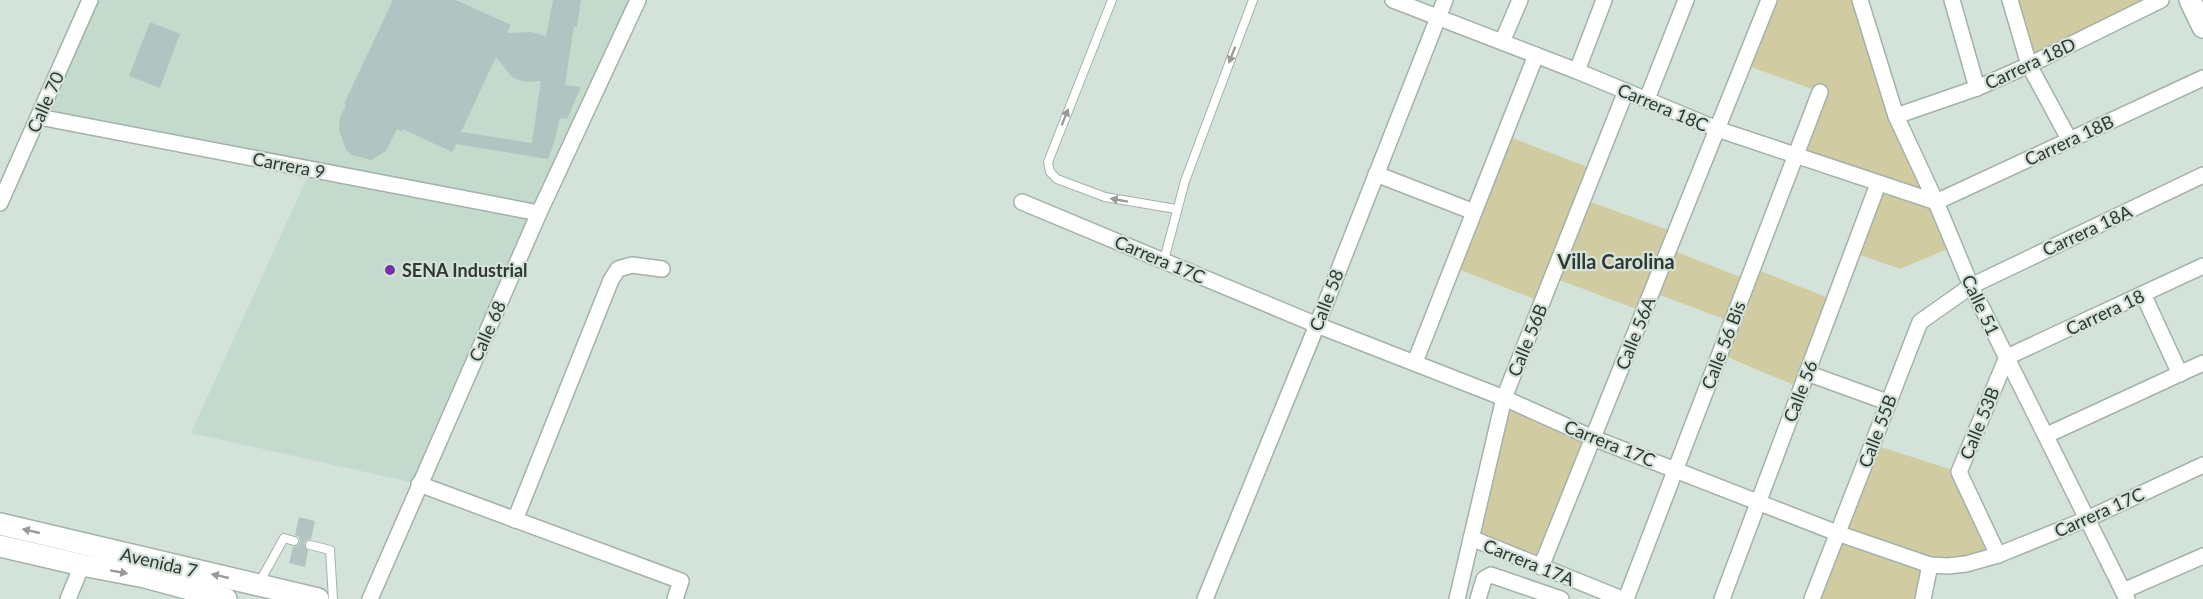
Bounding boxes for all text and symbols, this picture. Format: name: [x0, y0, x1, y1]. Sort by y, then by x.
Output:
street label: Carrera 18D: [1981, 32, 2079, 94]
one-way arrow: [1227, 46, 1236, 64]
street label: Calle 70: [22, 68, 68, 136]
street label: Carrera 18C: [1614, 78, 1712, 136]
one-way arrow: [1061, 108, 1070, 126]
street label: Carrera 18B: [2021, 110, 2117, 170]
street label: Carrera 9: [251, 147, 327, 183]
one-way arrow: [1109, 195, 1128, 204]
street label: Carrera 18A: [2039, 199, 2136, 260]
street label: Carrera 17C: [1111, 230, 1209, 288]
district label: Villa Carolina: [1556, 249, 1675, 273]
place label: SENA Industrial: [402, 259, 528, 281]
marker: SENA Industrial: [383, 263, 397, 277]
street label: Calle 58: [1304, 266, 1348, 334]
street label: Calle 51: [1957, 271, 2005, 339]
street label: Carrera 18: [2062, 284, 2148, 340]
street label: Calle 56A: [1610, 293, 1660, 373]
street label: Calle 68: [464, 297, 510, 365]
street label: Calle 56 Bis: [1696, 298, 1750, 392]
street label: Calle 56B: [1503, 301, 1551, 379]
street label: Calle 56: [1778, 357, 1822, 425]
street label: Calle 53B: [1955, 384, 2003, 462]
street label: Calle 55B: [1853, 392, 1901, 470]
street label: Carrera 17C: [1561, 415, 1659, 471]
street label: Carrera 17C: [2051, 482, 2147, 542]
one-way arrow: [21, 526, 40, 536]
street label: Carrera 17A: [1480, 534, 1578, 591]
street label: Avenida 7: [118, 542, 200, 582]
one-way arrow: [109, 568, 128, 577]
one-way arrow: [211, 571, 230, 580]

